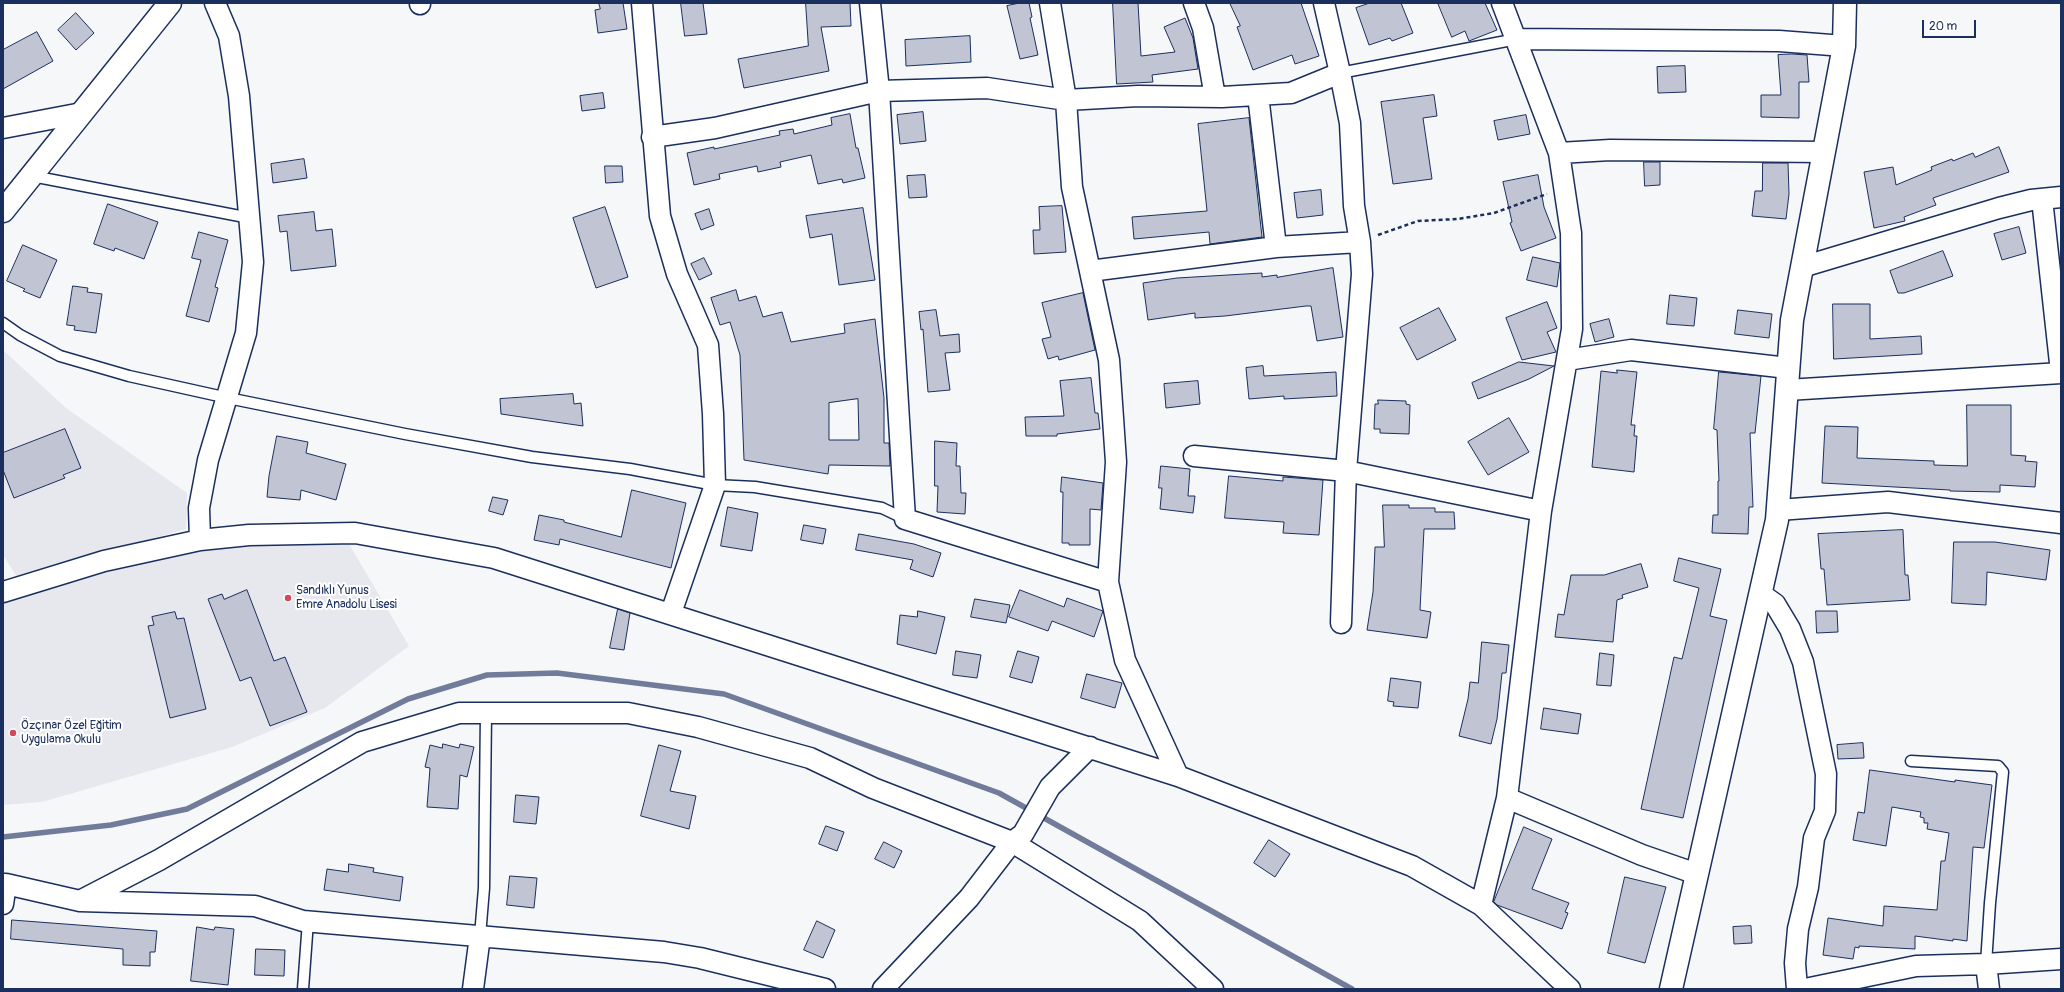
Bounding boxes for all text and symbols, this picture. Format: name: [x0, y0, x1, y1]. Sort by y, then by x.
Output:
scale bar: [1924, 12, 1978, 38]
text: 20 m: [1929, 19, 1957, 34]
place label: Sandıklı Yunus Emre Anadolu Lisesi: [296, 584, 397, 612]
marker: Sandıklı Yunus Emre Anadolu Lisesi: [283, 593, 293, 603]
place label: Özçınar Özel Eğitim Uygulama Okulu: [21, 719, 122, 747]
marker: Özçınar Özel Eğitim Uygulama Okulu: [8, 728, 18, 738]

